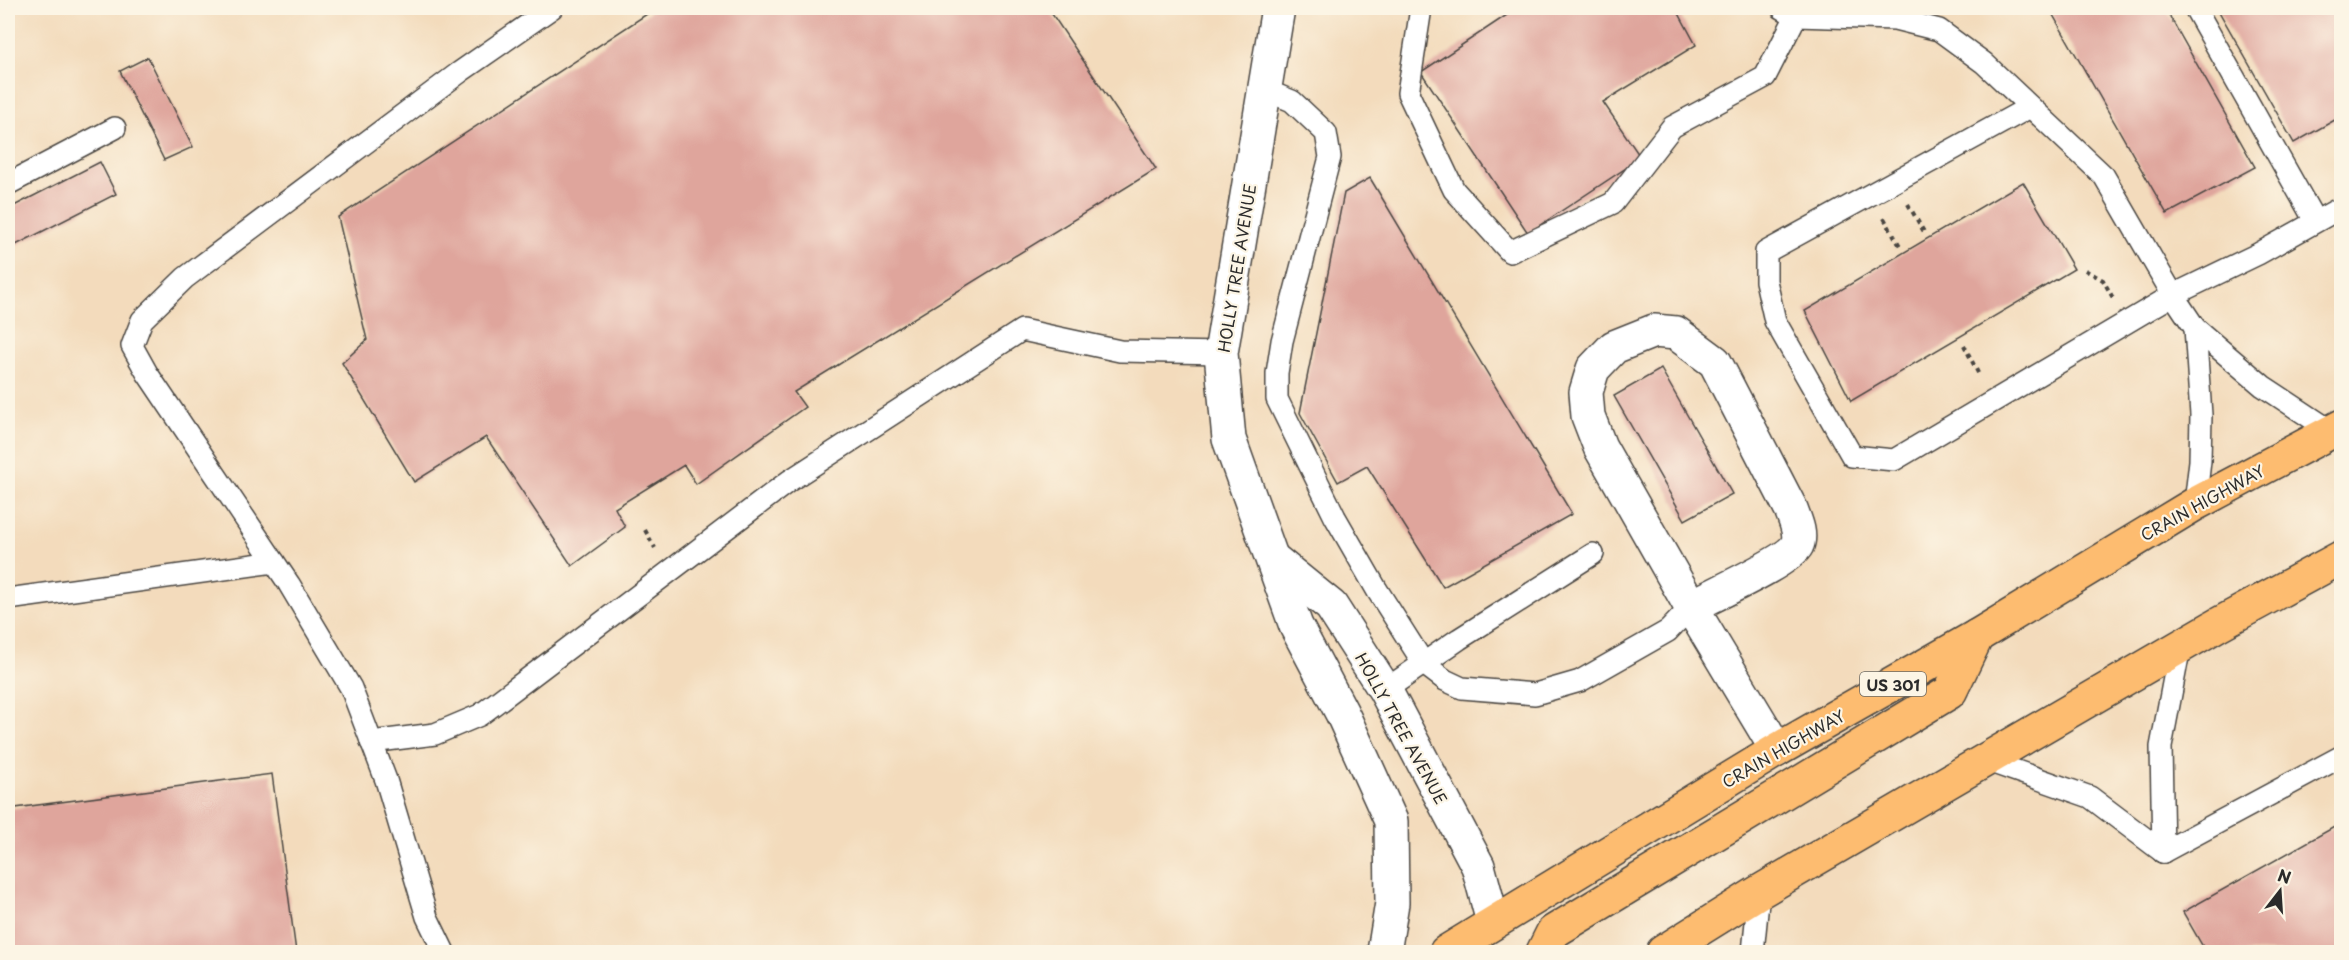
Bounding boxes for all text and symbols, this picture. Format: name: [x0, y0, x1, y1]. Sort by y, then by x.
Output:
street label: HOLLY TREE AVENUE: [1211, 182, 1261, 354]
street label: CRAIN HIGHWAY: [2136, 458, 2268, 546]
street label: HOLLY TREE AVENUE: [1350, 648, 1454, 808]
road number: US 301: [1860, 672, 1926, 696]
street label: CRAIN HIGHWAY: [1717, 703, 1849, 793]
north arrow: [2250, 861, 2310, 921]
text: N: [2275, 862, 2294, 889]

